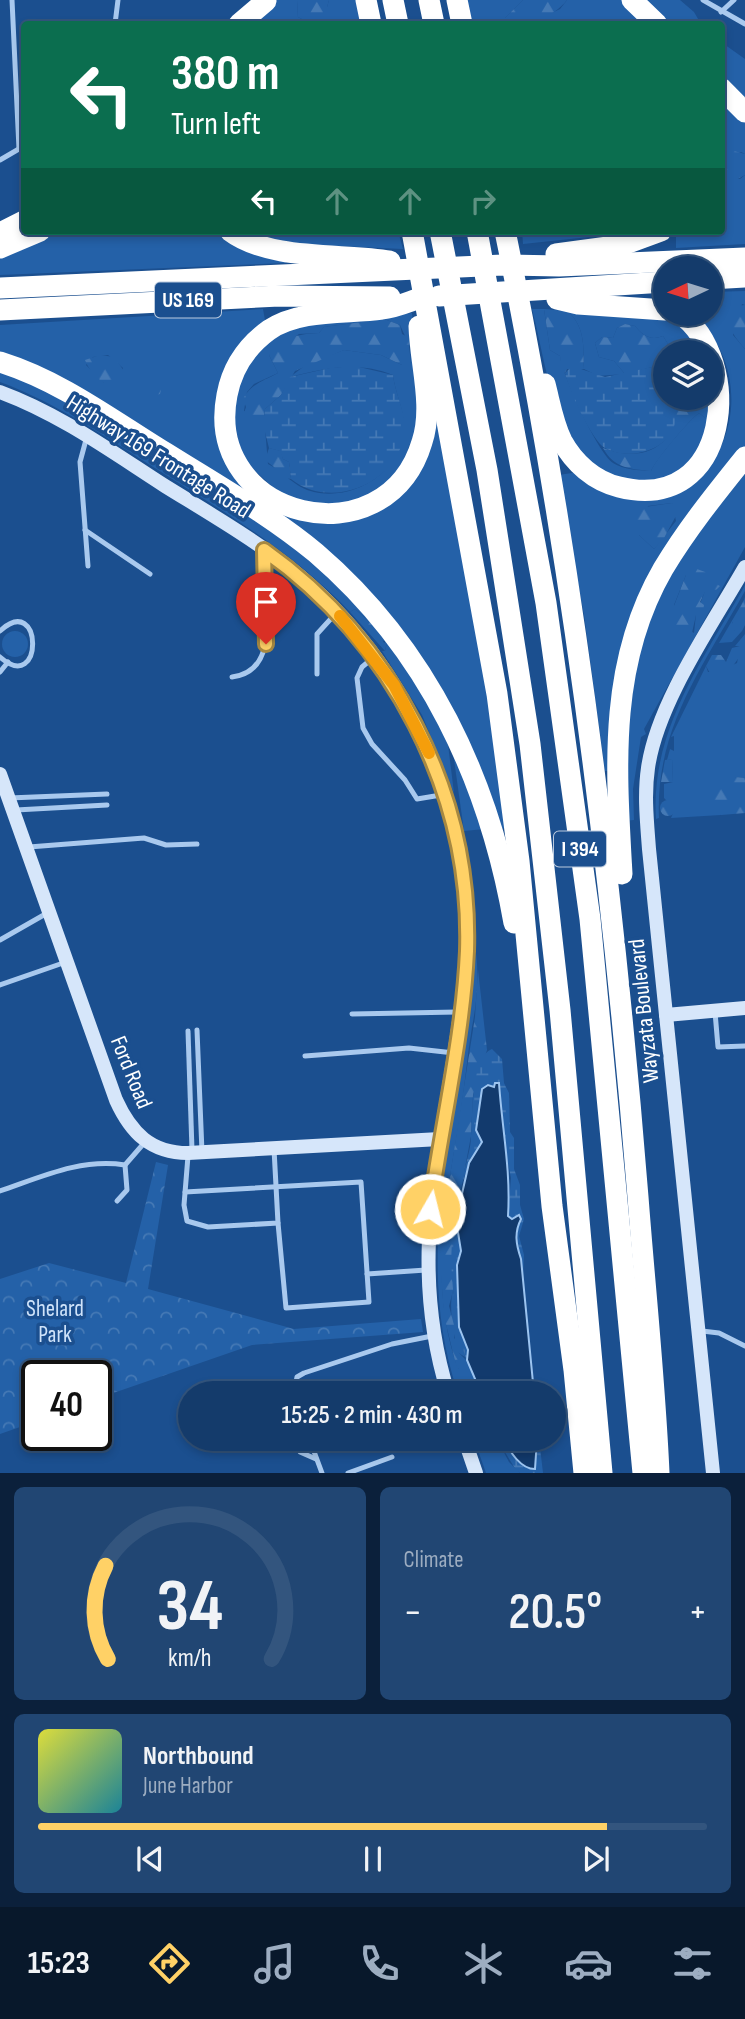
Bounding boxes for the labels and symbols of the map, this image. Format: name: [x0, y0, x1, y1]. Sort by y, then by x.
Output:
north arrow: [653, 256, 723, 326]
road number: US 169: [155, 282, 221, 318]
street label: Highway 169 Frontage Road: [62, 389, 255, 525]
pin: [236, 572, 296, 644]
road number: I 394: [554, 832, 606, 866]
street label: Wayzata Boulevard: [623, 938, 665, 1084]
street label: Ford Road: [104, 1032, 158, 1113]
position arrow: [393, 1172, 467, 1246]
park label: Shelard Park: [26, 1295, 84, 1349]
speed limit sign: 40: [21, 1360, 112, 1451]

